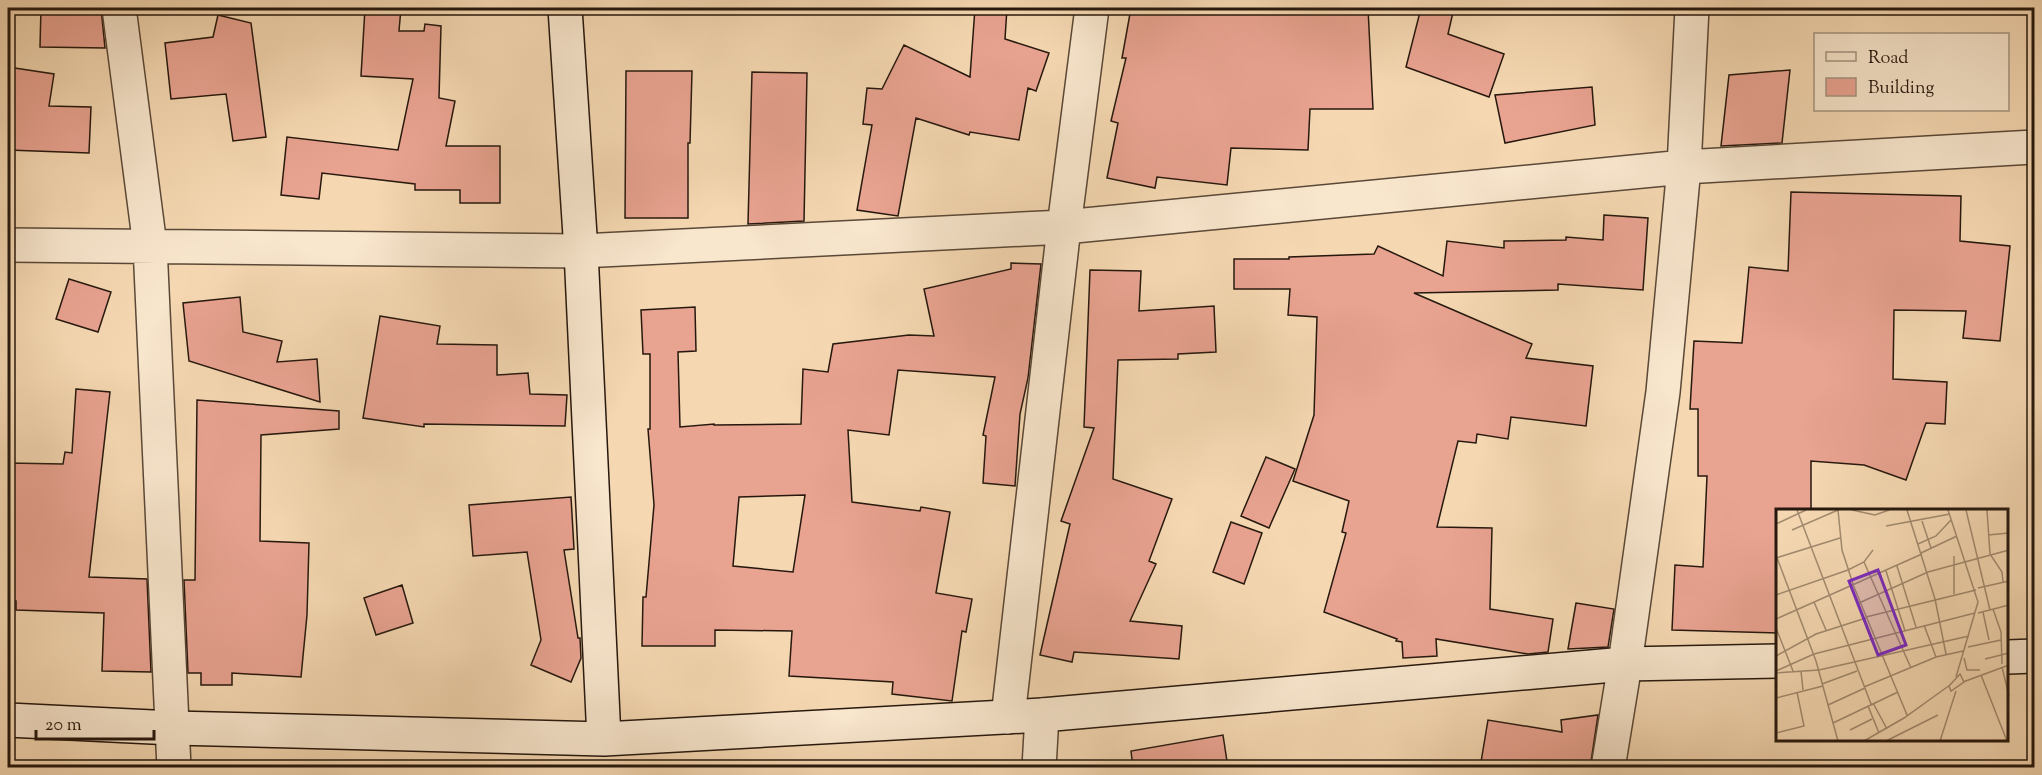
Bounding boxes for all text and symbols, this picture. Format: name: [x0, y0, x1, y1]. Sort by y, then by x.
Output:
legend: [1814, 33, 2009, 111]
text: Road: [1868, 46, 1908, 72]
text: Building: [1868, 76, 1934, 102]
inset map: [1776, 509, 2009, 742]
scale bar: [36, 703, 154, 741]
text: 20 m: [45, 713, 82, 739]

